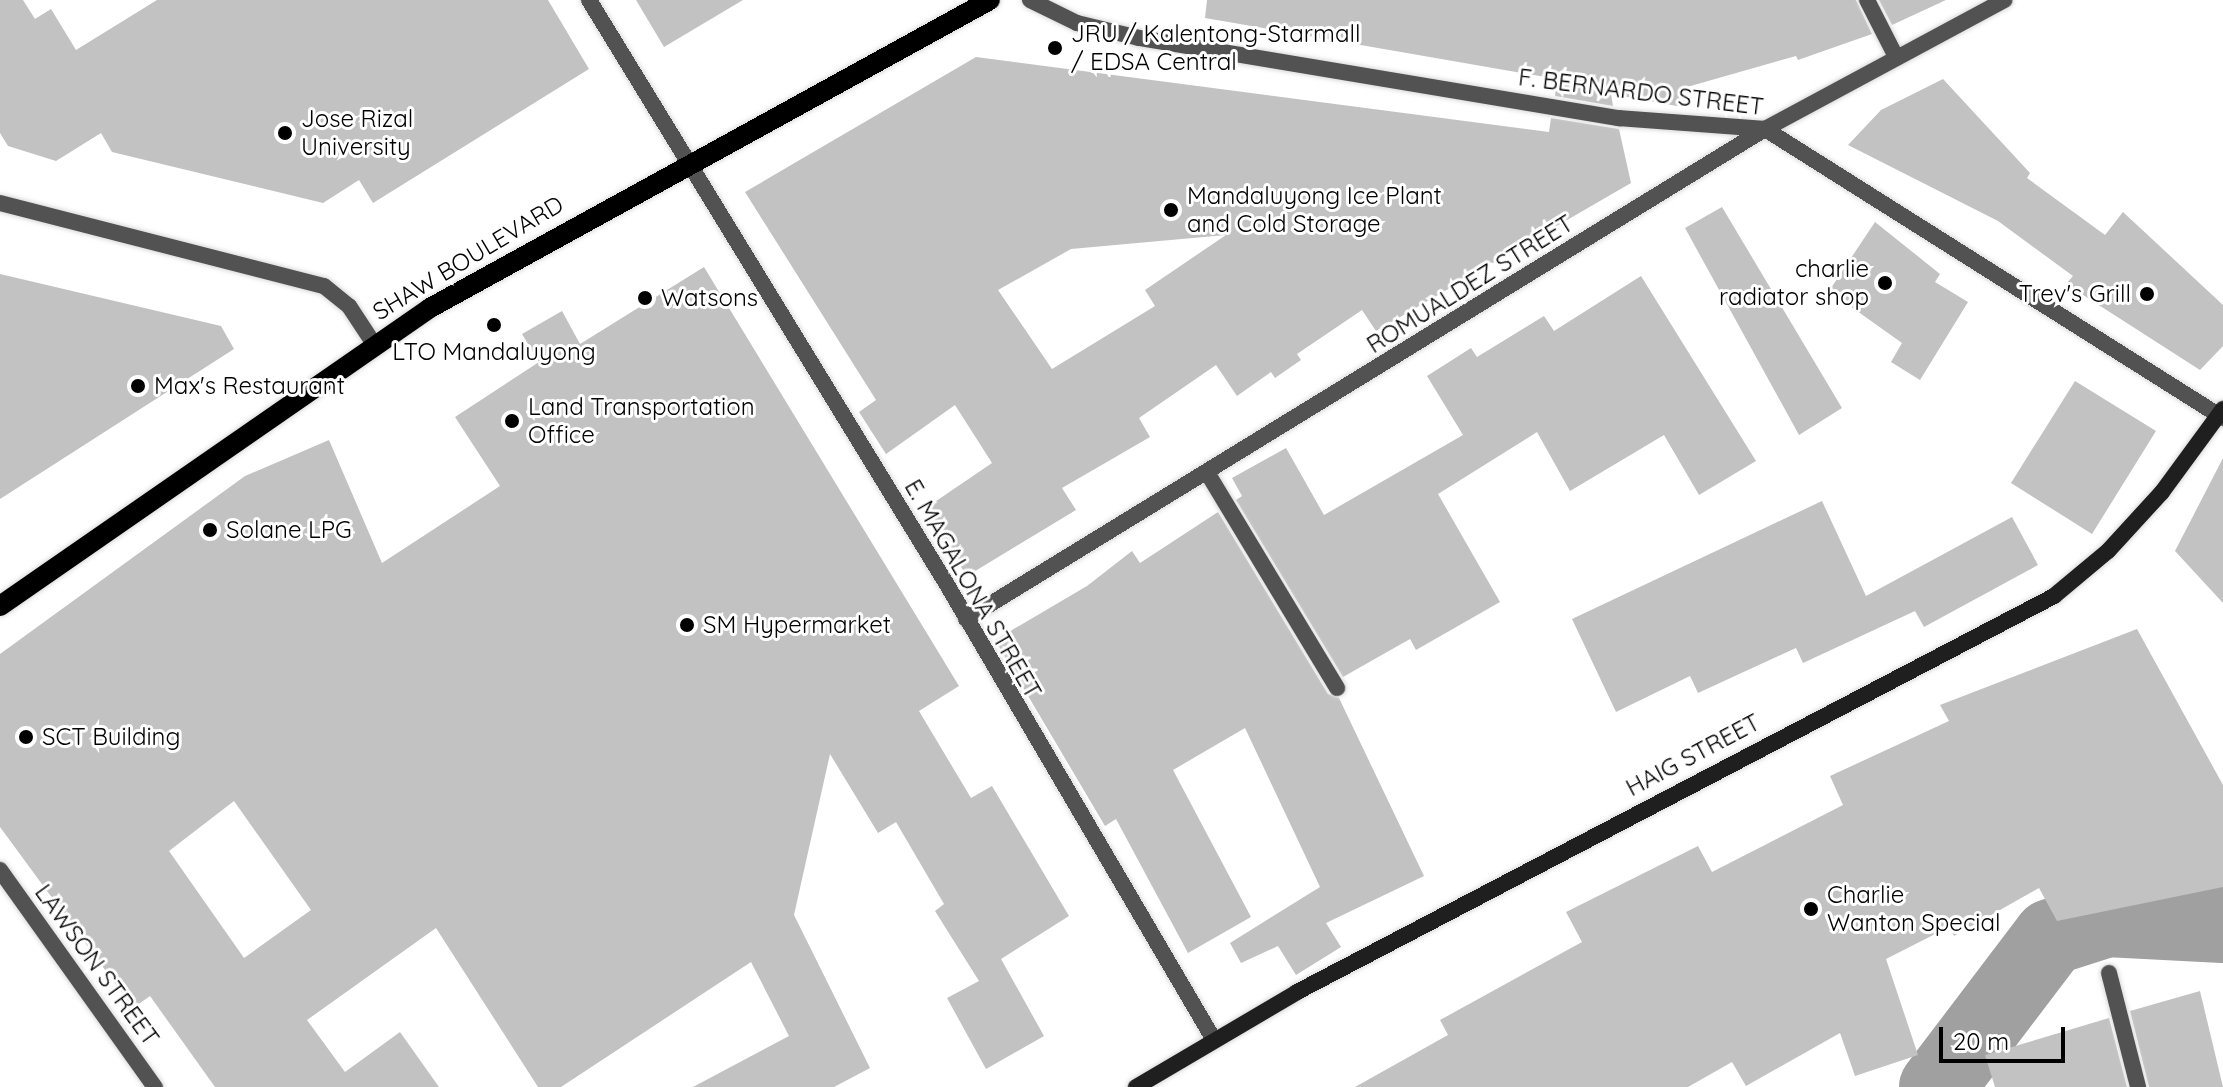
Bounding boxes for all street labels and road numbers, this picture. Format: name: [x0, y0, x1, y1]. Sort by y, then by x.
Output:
street label: F. BERNARDO STREET: [1517, 63, 1765, 121]
street label: SHAW BOULEVARD: [368, 190, 568, 326]
street label: ROMUALDEZ STREET: [1361, 209, 1579, 359]
street label: E. MAGALONA STREET: [898, 474, 1048, 704]
street label: HAIG STREET: [1621, 708, 1765, 802]
street label: LAWSON STREET: [29, 879, 165, 1051]

